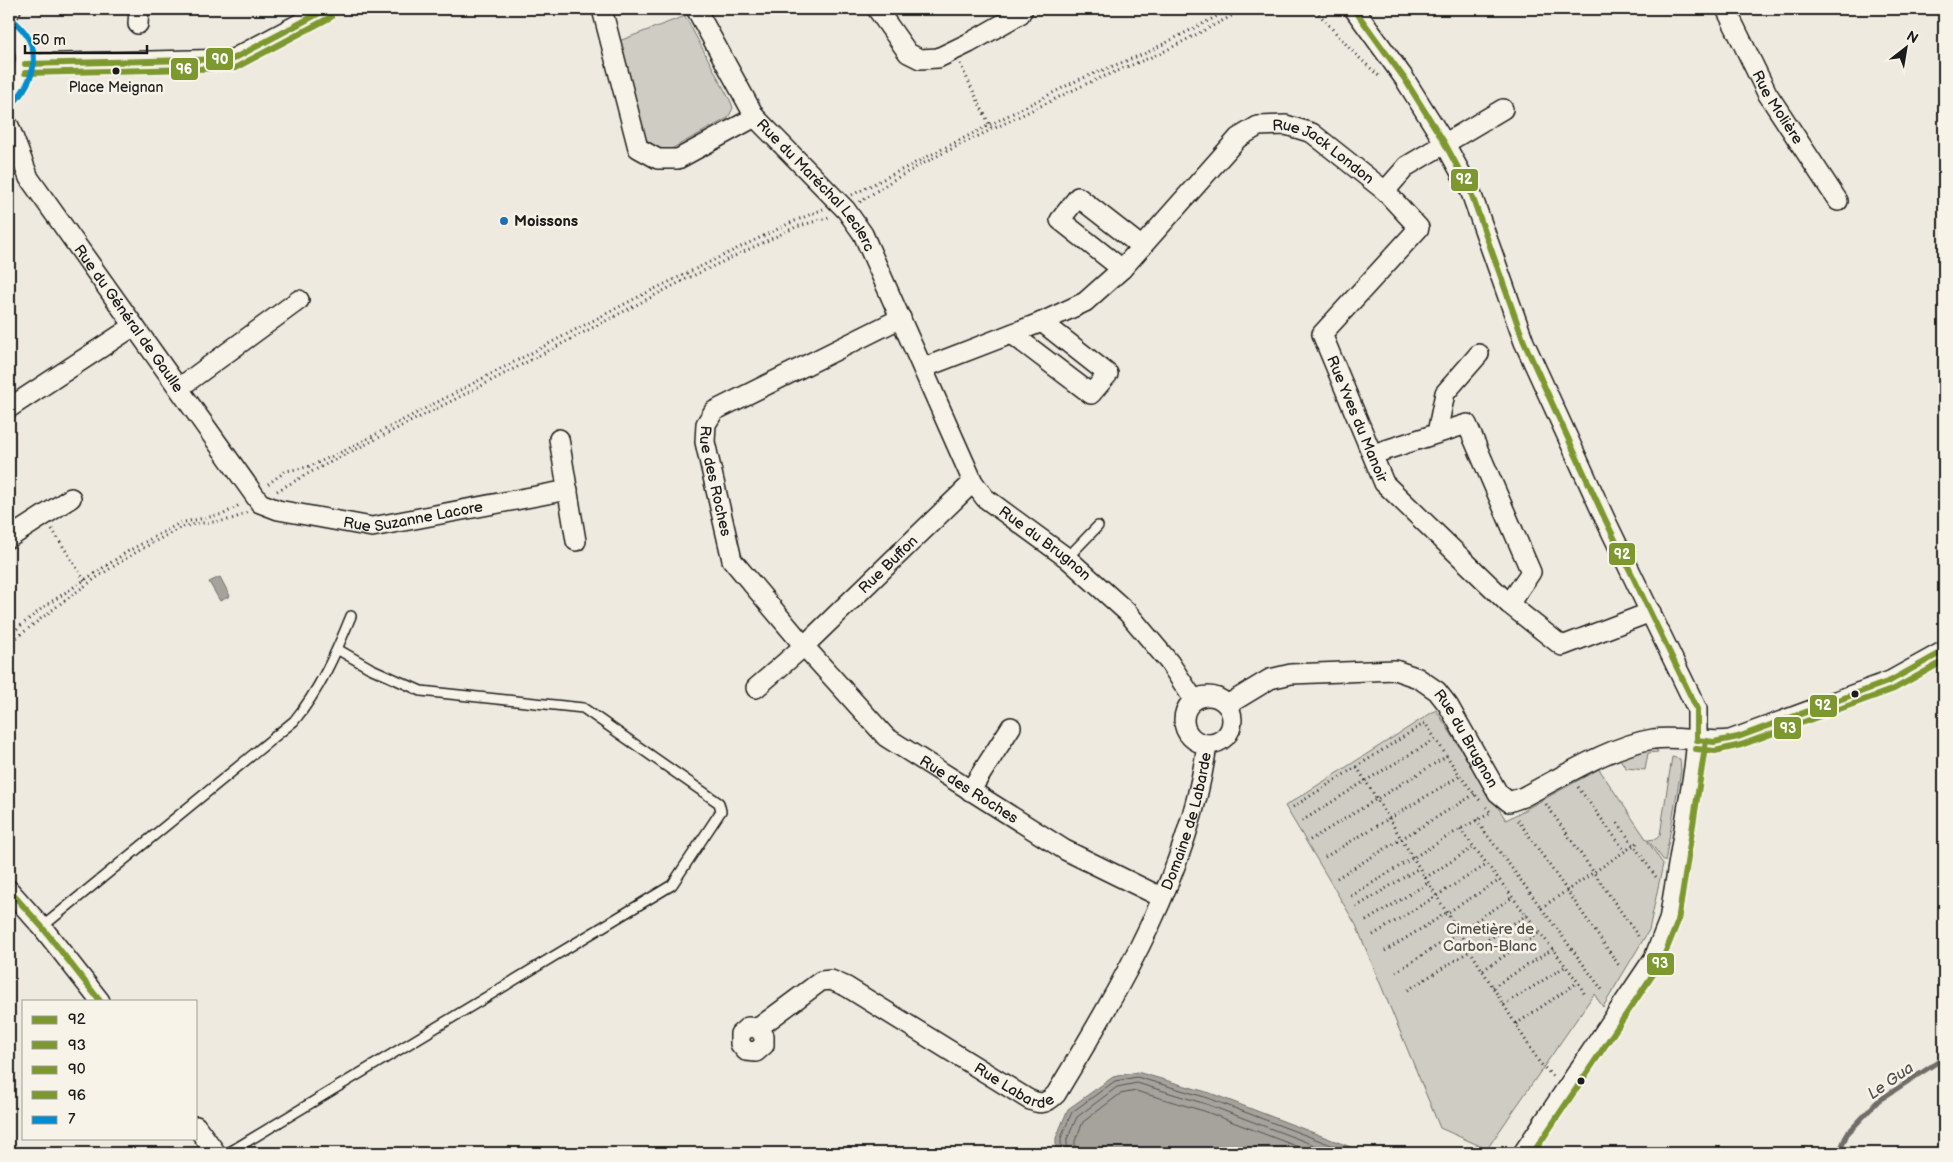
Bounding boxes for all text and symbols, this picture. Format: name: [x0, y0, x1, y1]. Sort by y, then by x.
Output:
scale bar: [25, 22, 148, 54]
north arrow: [1880, 22, 1930, 72]
text: N: [1904, 27, 1921, 47]
text: 50 m: [32, 31, 66, 50]
line badge: 90: [205, 47, 234, 71]
text: 90: [212, 51, 229, 68]
line badge: 96: [170, 57, 199, 81]
text: 96: [176, 61, 192, 78]
marker: Place Meignan: [111, 66, 121, 76]
street label: Rue Molière: [1747, 67, 1807, 148]
place label: Place Meignan: [69, 79, 163, 96]
street label: Rue du Maréchal Leclerc: [752, 115, 879, 255]
street label: Rue Jack London: [1272, 116, 1378, 188]
line badge: 92: [1450, 168, 1479, 192]
text: 92: [1456, 171, 1473, 188]
place label: Moissons: [514, 212, 578, 231]
marker: Moissons: [498, 215, 510, 227]
street label: Rue du Général de Gaulle: [69, 241, 188, 396]
street label: Rue Yves du Manoir: [1322, 353, 1392, 486]
street label: Rue des Roches: [695, 425, 735, 539]
street label: Rue Suzanne Lacore: [342, 497, 485, 537]
street label: Rue du Brugnon: [995, 502, 1095, 585]
street label: Rue Buffon: [855, 532, 922, 598]
line badge: 92: [1608, 542, 1636, 566]
text: 92: [1614, 546, 1631, 563]
street label: Rue du Brugnon: [1429, 686, 1502, 791]
unlabelled marker: [1850, 689, 1860, 699]
line badge: 92: [1809, 694, 1838, 718]
text: 92: [1815, 697, 1832, 714]
line badge: 93: [1773, 716, 1802, 740]
text: 93: [1780, 720, 1796, 737]
street label: Domaine de Labarde: [1158, 751, 1216, 893]
street label: Rue des Roches: [916, 752, 1022, 828]
park label: Cimetière de Carbon-Blanc: [1443, 920, 1537, 956]
line badge: 93: [1646, 952, 1675, 976]
text: 93: [1652, 955, 1668, 972]
legend: [22, 1000, 198, 1140]
text: 92: [68, 1010, 86, 1029]
text: 93: [68, 1036, 86, 1055]
street label: Rue Labarde: [970, 1059, 1058, 1113]
water label: Le Gua: [1864, 1059, 1918, 1104]
text: 90: [68, 1060, 86, 1079]
unlabelled marker: [1576, 1076, 1586, 1086]
text: 96: [68, 1086, 86, 1105]
text: 7: [68, 1110, 76, 1129]

